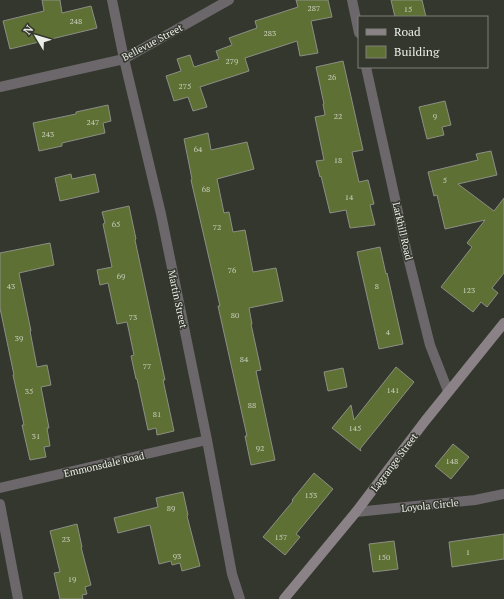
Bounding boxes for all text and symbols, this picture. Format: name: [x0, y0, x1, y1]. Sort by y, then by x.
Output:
house number: 287: [308, 3, 320, 13]
house number: 15: [404, 4, 412, 14]
north arrow: [16, 16, 56, 56]
house number: 248: [70, 16, 82, 26]
legend: [358, 16, 488, 68]
street label: Bellevue Street: [120, 21, 185, 64]
text: N: [20, 22, 37, 37]
text: Road: [394, 24, 421, 39]
house number: 283: [264, 28, 276, 38]
text: Building: [394, 44, 440, 59]
house number: 279: [226, 56, 238, 66]
house number: 26: [328, 72, 337, 82]
house number: 275: [179, 81, 191, 91]
house number: 22: [334, 111, 342, 121]
house number: 9: [433, 111, 437, 121]
house number: 247: [87, 117, 99, 127]
house number: 243: [42, 129, 54, 139]
house number: 64: [194, 144, 203, 154]
house number: 18: [334, 155, 342, 165]
house number: 5: [443, 175, 447, 185]
house number: 68: [202, 184, 210, 194]
house number: 14: [345, 192, 354, 202]
street label: Larkhill Road: [390, 201, 416, 262]
house number: 65: [112, 219, 120, 229]
house number: 72: [213, 222, 221, 232]
house number: 76: [228, 265, 237, 275]
street label: Martin Street: [165, 269, 190, 330]
house number: 69: [117, 271, 125, 281]
house number: 43: [7, 281, 15, 291]
house number: 8: [375, 281, 379, 291]
house number: 123: [463, 285, 475, 295]
house number: 80: [231, 310, 239, 320]
house number: 73: [129, 312, 137, 322]
house number: 4: [386, 327, 391, 337]
house number: 39: [15, 333, 23, 343]
house number: 84: [240, 354, 249, 364]
house number: 77: [143, 361, 151, 371]
house number: 141: [387, 385, 399, 395]
house number: 35: [25, 386, 33, 396]
house number: 88: [248, 400, 256, 410]
house number: 81: [153, 409, 161, 419]
house number: 145: [349, 423, 361, 433]
street label: Lagrange Street: [368, 430, 421, 494]
house number: 31: [32, 431, 40, 441]
house number: 92: [256, 443, 264, 453]
street label: Emmonsdale Road: [63, 449, 146, 480]
house number: 148: [446, 456, 458, 466]
house number: 153: [305, 490, 317, 500]
street label: Loyola Circle: [401, 496, 459, 515]
house number: 89: [167, 503, 175, 513]
house number: 157: [275, 532, 287, 542]
house number: 23: [62, 534, 70, 544]
house number: 1: [466, 547, 470, 557]
house number: 93: [173, 551, 181, 561]
house number: 150: [378, 552, 390, 562]
house number: 19: [68, 574, 76, 584]

